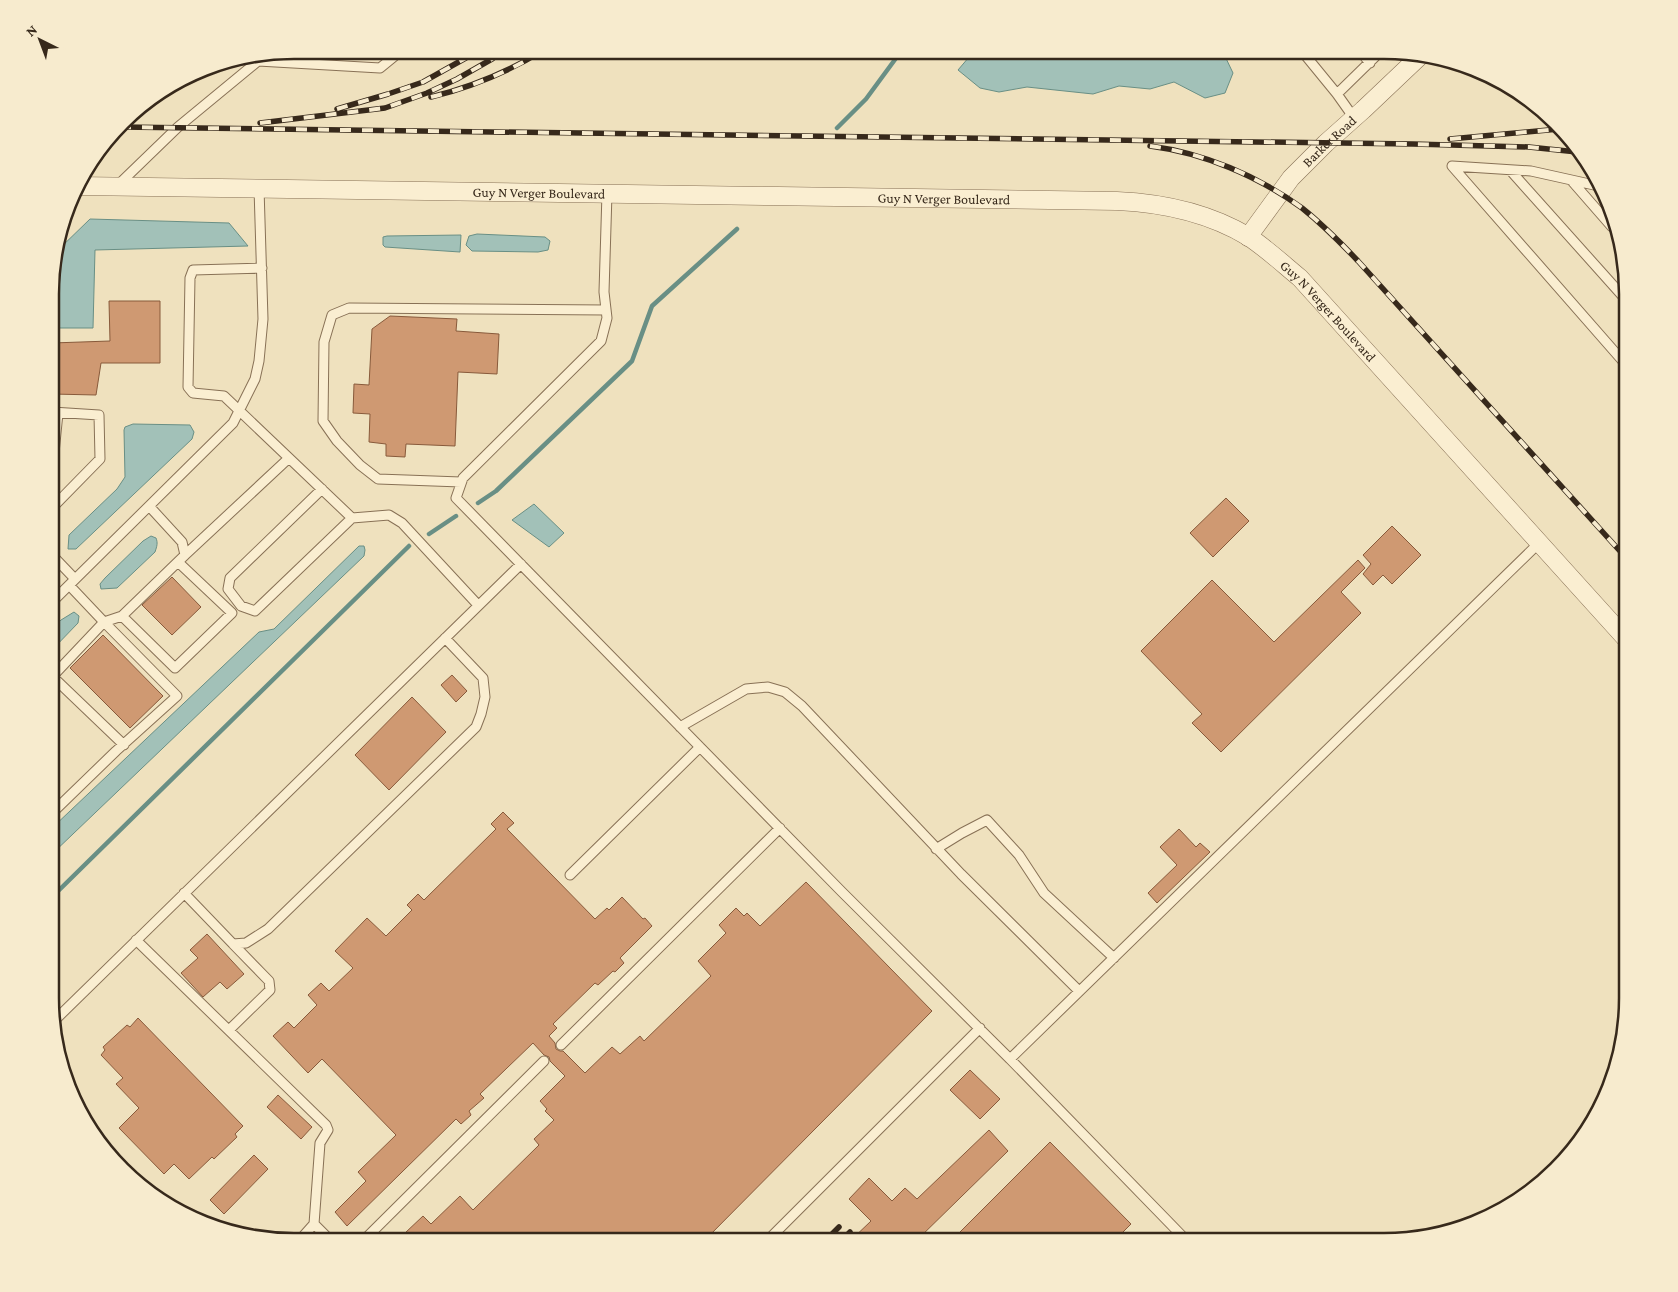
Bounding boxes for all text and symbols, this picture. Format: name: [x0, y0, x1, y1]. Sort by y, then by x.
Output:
north arrow: [15, 15, 65, 65]
text: N: [22, 21, 41, 39]
street label: Barker Road: [1299, 112, 1360, 170]
street label: Guy N Verger Boulevard: [472, 184, 606, 202]
street label: Guy N Verger Boulevard: [877, 190, 1011, 207]
street label: Guy N Verger Boulevard: [1277, 257, 1380, 365]

